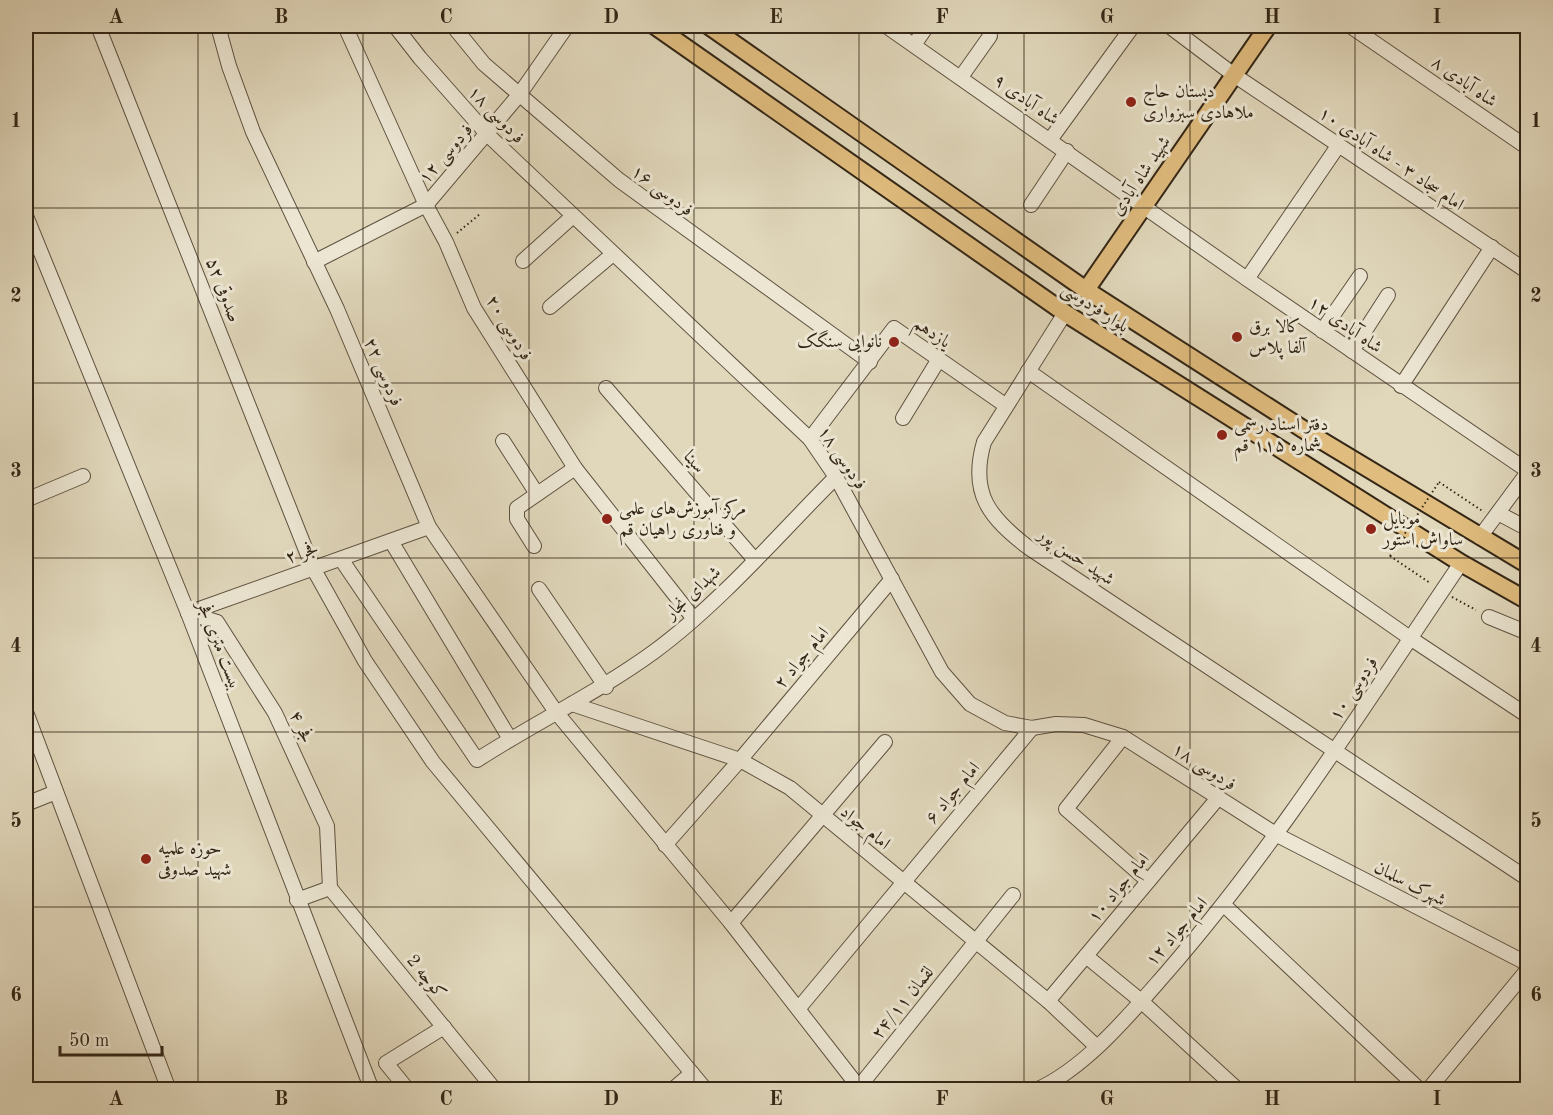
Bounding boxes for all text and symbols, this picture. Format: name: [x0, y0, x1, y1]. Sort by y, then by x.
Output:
text: A: [108, 8, 124, 28]
text: B: [274, 8, 288, 28]
text: C: [439, 8, 453, 28]
text: D: [603, 8, 619, 28]
text: E: [769, 8, 783, 28]
text: F: [935, 8, 949, 28]
text: G: [1100, 8, 1114, 28]
text: H: [1264, 8, 1280, 28]
text: I: [1433, 8, 1441, 28]
street label: شاه آبادی ۸: [1428, 52, 1501, 112]
street label: شاه آبادی ۹: [990, 70, 1063, 130]
street label: فردوسی ۱۸: [462, 83, 528, 149]
place label: دبستان حاج ملاهادی سبزواری: [1143, 83, 1254, 123]
marker: دبستان حاج ملاهادی سبزواری: [1124, 95, 1138, 109]
street label: امام سجاد ۳ - شاه آبادی ۱۰: [1312, 102, 1468, 219]
text: 1: [10, 112, 22, 132]
text: 1: [1530, 112, 1542, 132]
street label: فردوسی ۱۲: [416, 121, 479, 189]
street label: شهید شاه آبادی: [1106, 132, 1176, 220]
street label: فردوسی ۱۶: [626, 162, 696, 222]
street label: صدوقی ۵۲: [202, 255, 244, 325]
street label: بلوار فردوسی: [1057, 280, 1132, 339]
text: 2: [10, 287, 22, 307]
text: 2: [1530, 287, 1542, 307]
street label: شاه آبادی ۱۲: [1304, 291, 1386, 358]
street label: فردوسی ۲۰: [480, 292, 535, 365]
street label: یازدهم: [906, 314, 955, 358]
place label: کالا برق آلفا پلاس: [1249, 317, 1308, 360]
place label: نانوایی سنگک: [797, 329, 882, 353]
marker: کالا برق آلفا پلاس: [1230, 330, 1244, 344]
street label: فردوسی ۲۲: [358, 335, 405, 410]
marker: نانوایی سنگک: [887, 335, 901, 349]
place label: دفتر اسناد رسمی شماره ۱۱۵ قم: [1234, 416, 1328, 462]
street label: فردوسی ۱۸: [812, 423, 870, 495]
marker: دفتر اسناد رسمی شماره ۱۱۵ قم: [1215, 428, 1229, 442]
street label: سینا: [679, 447, 708, 477]
text: 3: [10, 462, 22, 482]
text: 3: [1530, 462, 1542, 482]
place label: مرکز آموزش‌های علمی و فناوری راهیان قم: [619, 498, 746, 546]
place label: موبایل ساواش استور: [1381, 510, 1463, 550]
marker: مرکز آموزش‌های علمی و فناوری راهیان قم: [600, 512, 614, 526]
marker: موبایل ساواش استور: [1364, 522, 1378, 536]
street label: شهید حسن پور: [1031, 524, 1117, 591]
street label: فجر ۲: [283, 538, 321, 569]
street label: شهدای نجار: [660, 563, 726, 626]
street label: بیست متری فجر: [191, 596, 245, 693]
street label: امام جواد ۲: [771, 624, 837, 696]
text: 4: [10, 637, 22, 657]
text: 4: [1530, 637, 1542, 657]
street label: فردوسی ۱۰: [1326, 654, 1384, 726]
street label: فجر ۴: [284, 708, 317, 747]
street label: فردوسی ۱۸: [1167, 740, 1239, 797]
street label: امام جواد ۶: [922, 759, 988, 831]
street label: امام جواد: [833, 803, 893, 858]
text: 5: [10, 811, 22, 832]
text: 5: [1530, 811, 1542, 832]
place label: حوزه علمیه شهید صدوقی: [158, 840, 231, 881]
street label: امام جواد ۱۰: [1085, 850, 1158, 930]
marker: حوزه علمیه شهید صدوقی: [139, 852, 153, 866]
street label: شهرک سلمان: [1370, 858, 1449, 911]
street label: امام جواد ۱۲: [1143, 894, 1216, 974]
street label: کوچه 2: [401, 951, 449, 1004]
street label: لقمان ۲۴/۱۱: [868, 963, 938, 1043]
text: 6: [10, 986, 22, 1006]
text: 6: [1530, 986, 1542, 1006]
scale bar: [60, 1019, 162, 1057]
text: 50 m: [69, 1032, 109, 1050]
text: A: [108, 1090, 124, 1110]
text: B: [274, 1090, 288, 1110]
text: C: [439, 1090, 453, 1110]
text: D: [603, 1090, 619, 1110]
text: E: [769, 1090, 783, 1110]
text: F: [935, 1090, 949, 1110]
text: G: [1100, 1090, 1114, 1110]
text: H: [1264, 1090, 1280, 1110]
text: I: [1433, 1090, 1441, 1110]

